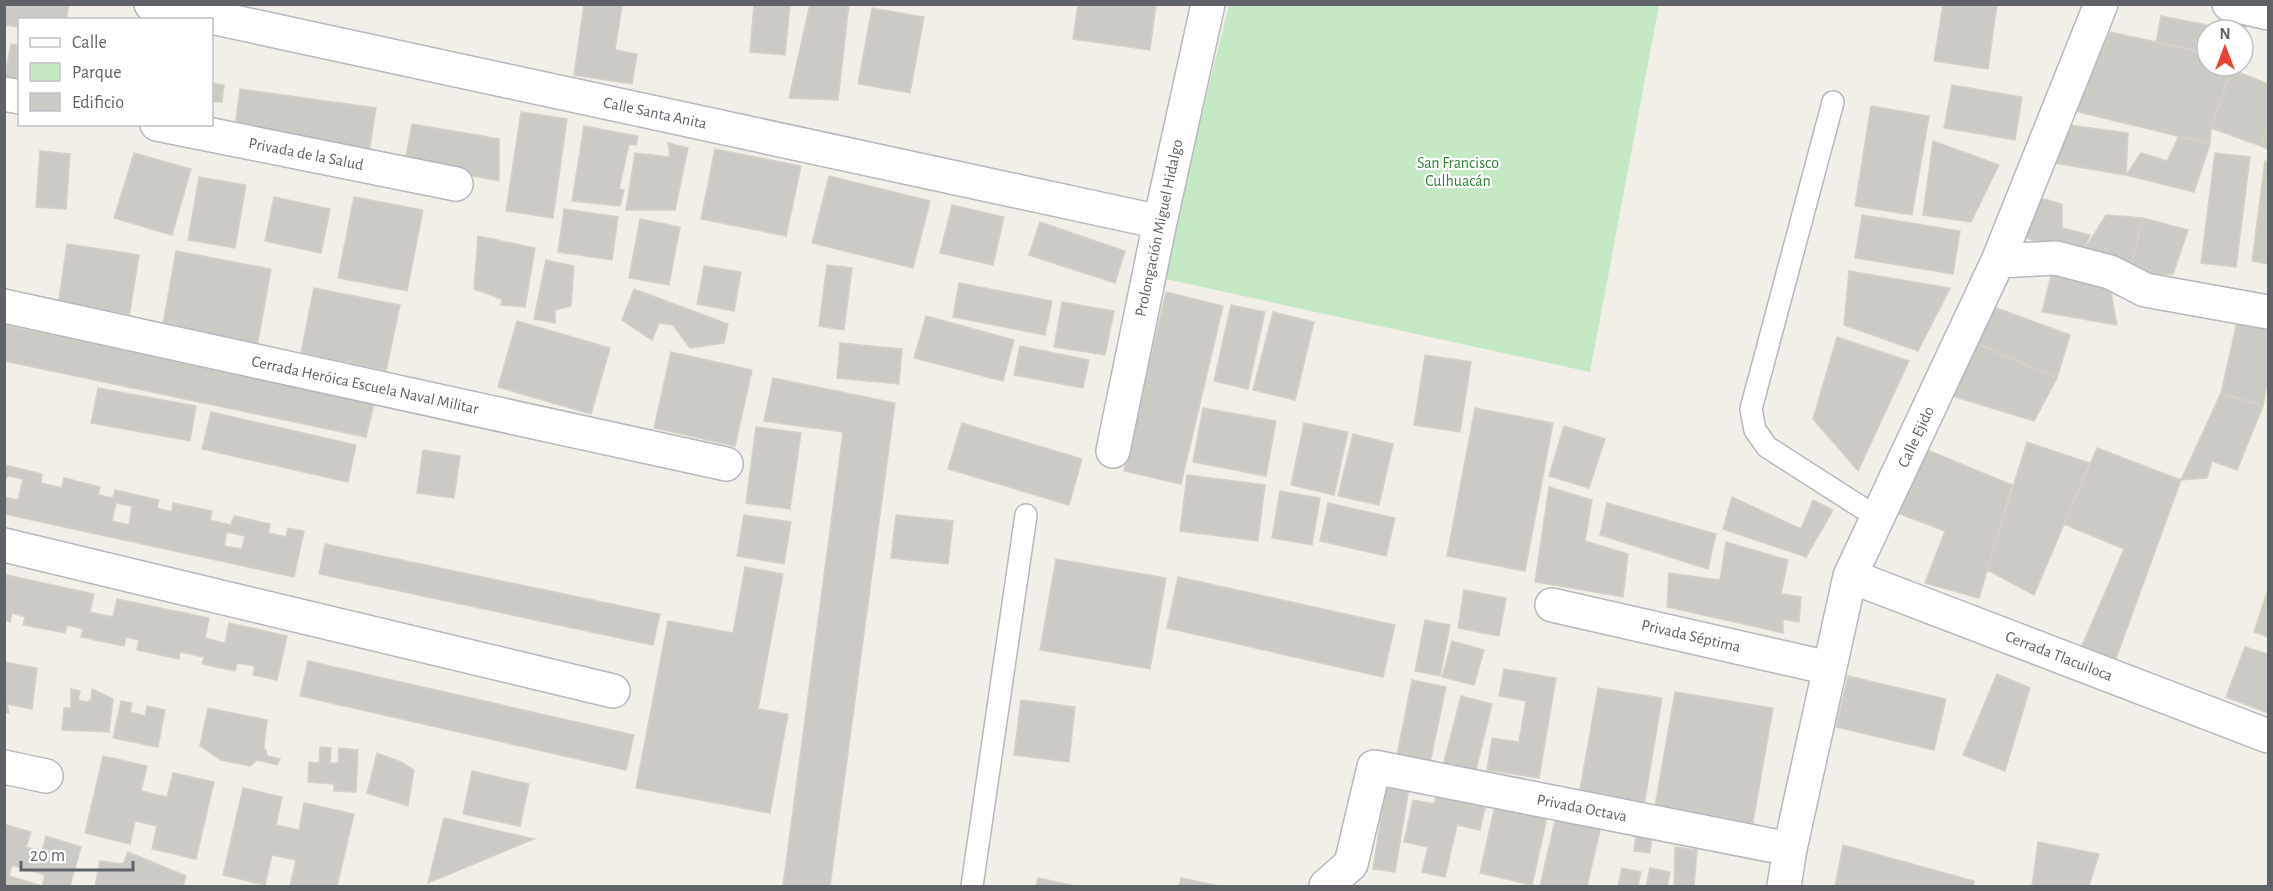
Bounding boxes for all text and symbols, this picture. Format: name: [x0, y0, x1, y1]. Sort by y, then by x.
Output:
legend: [18, 18, 213, 126]
north arrow: [2195, 18, 2255, 78]
text: N: [2219, 26, 2231, 42]
text: Calle: [72, 34, 107, 52]
text: Parque: [72, 64, 121, 82]
text: Edificio: [72, 94, 124, 112]
street label: Calle Santa Anita: [602, 94, 708, 132]
street label: Privada de la Salud: [247, 135, 365, 173]
street label: Prolongación Miguel Hidalgo: [1132, 138, 1186, 318]
park label: San Francisco Culhuacán: [1417, 155, 1499, 189]
street label: Cerrada Heróica Escuela Naval Militar: [250, 353, 481, 417]
street label: Calle Ejido: [1895, 404, 1938, 471]
street label: Privada Séptima: [1640, 617, 1742, 655]
street label: Cerrada Tlacuiloca: [2003, 628, 2115, 684]
street label: Privada Octava: [1535, 791, 1629, 825]
scale bar: [21, 834, 134, 872]
text: 20 m: [30, 847, 65, 865]

